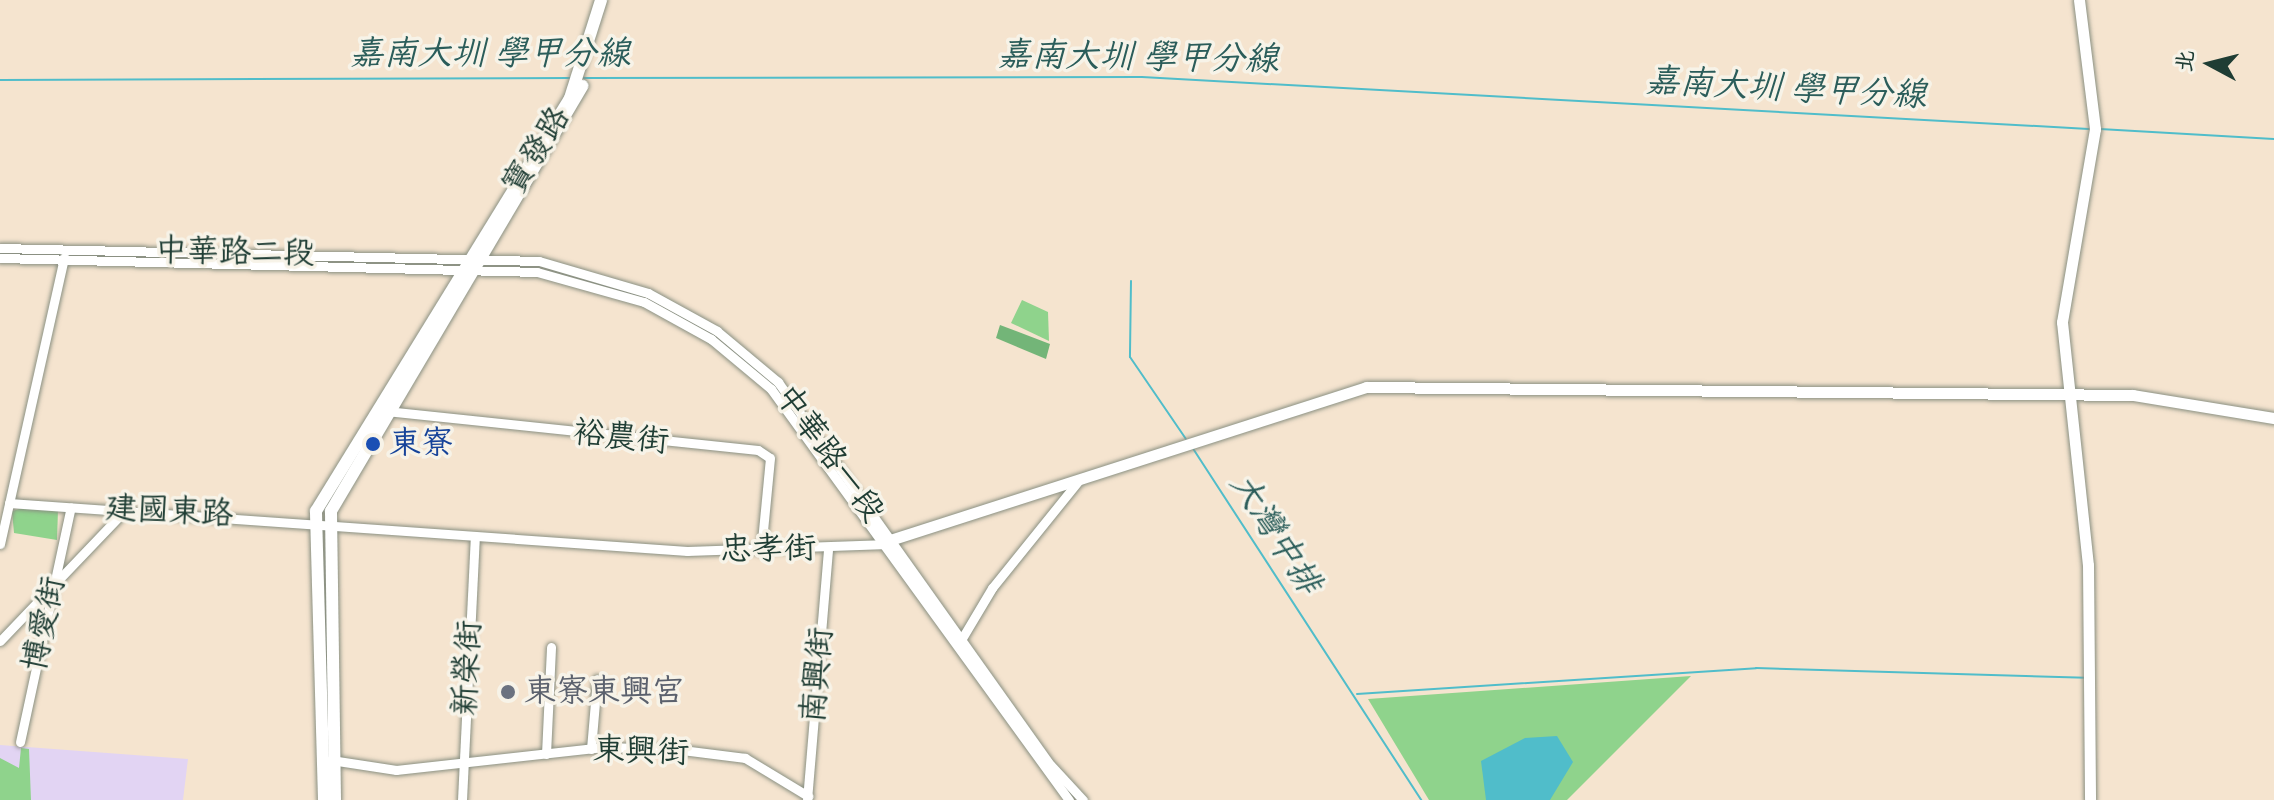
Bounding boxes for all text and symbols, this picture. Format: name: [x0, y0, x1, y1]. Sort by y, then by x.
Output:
north arrow: [2170, 24, 2250, 104]
water label: 嘉南大圳 學甲分線: [349, 35, 631, 75]
water label: 嘉南大圳 學甲分線: [997, 35, 1279, 81]
text: 北: [2171, 48, 2201, 74]
water label: 嘉南大圳 學甲分線: [1645, 61, 1927, 117]
street label: 寶發路: [495, 100, 579, 202]
street label: 中華路二段: [155, 232, 315, 274]
street label: 中華路一段: [766, 378, 892, 530]
street label: 裕農街: [571, 414, 671, 462]
place label: 東寮: [389, 425, 453, 463]
marker: 東寮: [364, 435, 382, 453]
water label: 大灣中排: [1221, 466, 1329, 602]
street label: 建國東路: [104, 489, 234, 535]
street label: 忠孝街: [720, 530, 816, 570]
street label: 博愛街: [16, 573, 74, 675]
street label: 新榮街: [446, 619, 490, 717]
street label: 南興街: [795, 626, 841, 724]
place label: 東寮東興宮: [524, 673, 684, 711]
marker: 東寮東興宮: [499, 683, 517, 701]
street label: 東興街: [592, 731, 690, 773]

